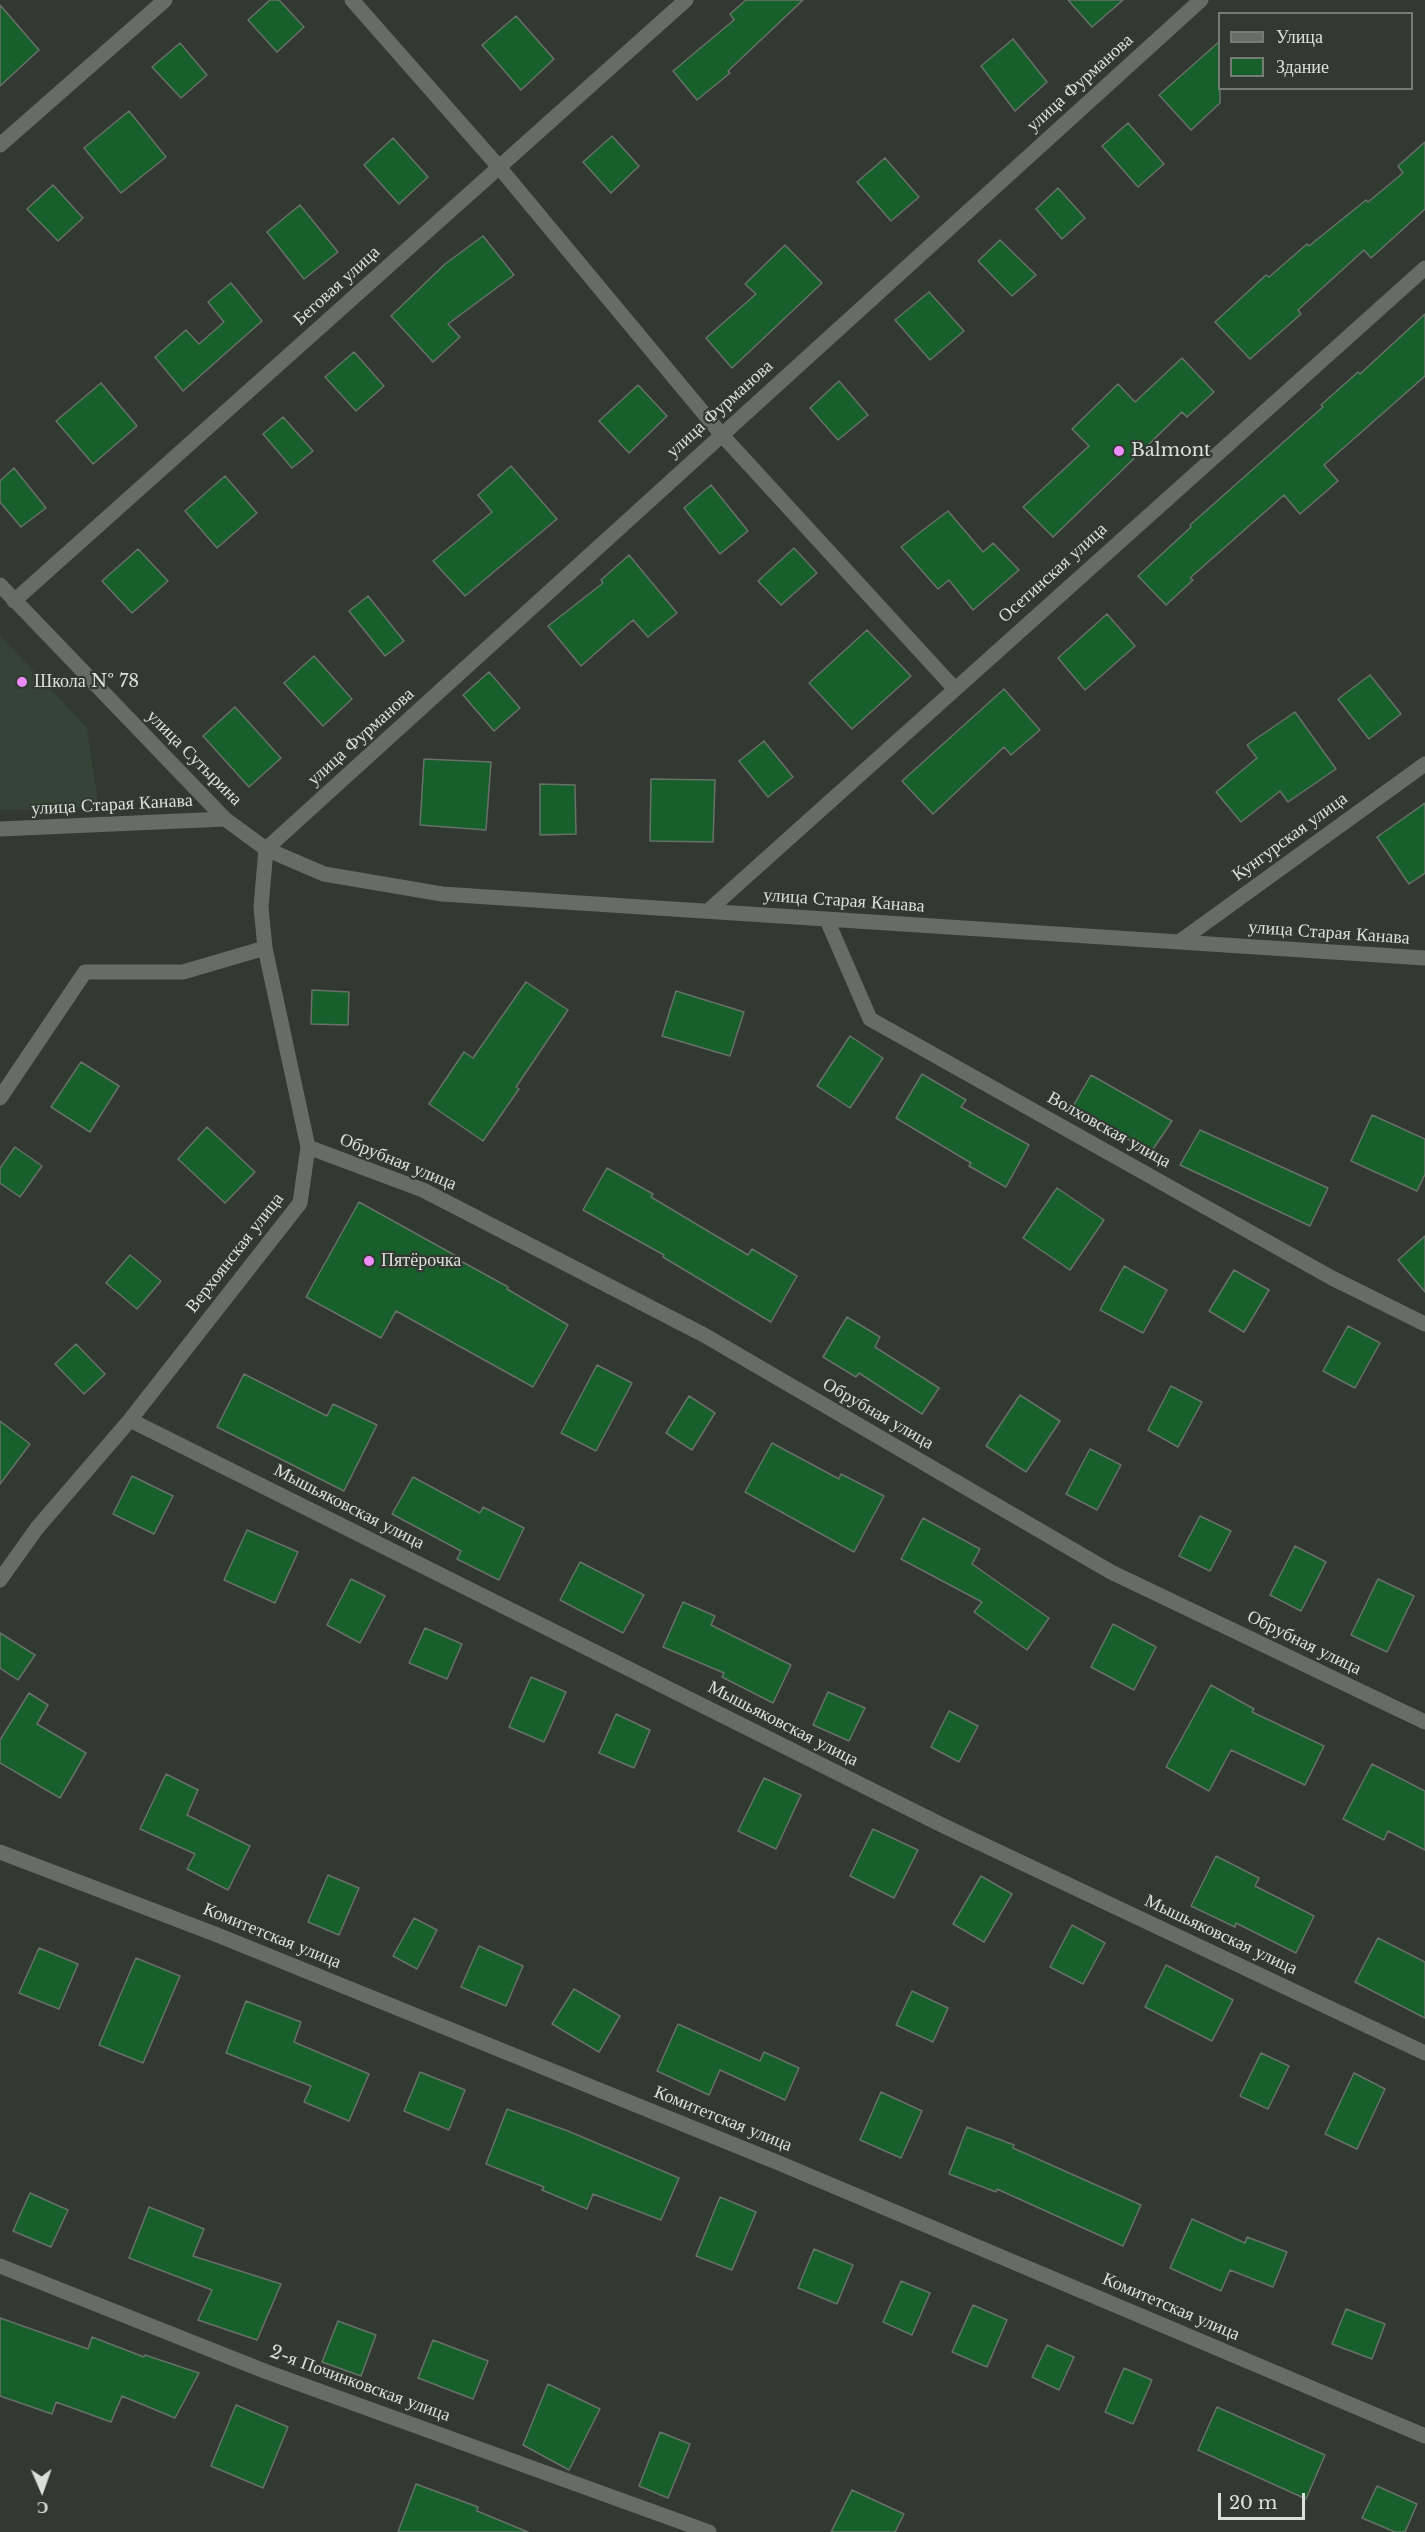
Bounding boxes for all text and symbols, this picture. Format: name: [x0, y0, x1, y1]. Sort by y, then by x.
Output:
legend: [1218, 12, 1413, 90]
text: Улица: [1276, 26, 1323, 48]
street label: улица Фурманова: [1022, 30, 1138, 136]
text: Здание: [1276, 56, 1329, 78]
street label: Беговая улица: [289, 242, 385, 330]
street label: улица Фурманова: [662, 356, 778, 462]
place label: Balmont: [1131, 440, 1211, 462]
marker: Balmont: [1112, 444, 1126, 458]
street label: Осетинская улица: [994, 519, 1112, 627]
place label: Школа № 78: [34, 671, 139, 693]
marker: Школа № 78: [15, 675, 29, 689]
street label: улица Фурманова: [303, 684, 419, 790]
street label: улица Сутырина: [142, 706, 246, 810]
street label: Кунгурская улица: [1228, 788, 1352, 886]
street label: улица Старая Канава: [31, 790, 193, 820]
street label: улица Старая Канава: [763, 885, 925, 917]
street label: улица Старая Канава: [1248, 917, 1410, 949]
street label: Волховская улица: [1044, 1087, 1174, 1173]
street label: Обрубная улица: [336, 1129, 460, 1195]
street label: Верхоянская улица: [181, 1189, 289, 1317]
place label: Пятёрочка: [381, 1250, 461, 1272]
marker: Пятёрочка: [362, 1254, 376, 1268]
street label: Обрубная улица: [819, 1374, 937, 1454]
street label: Мышьяковская улица: [270, 1460, 428, 1554]
street label: Обрубная улица: [1243, 1606, 1365, 1680]
street label: Мышьяковская улица: [704, 1677, 862, 1771]
street label: Мышьяковская улица: [1141, 1890, 1301, 1980]
street label: Комитетская улица: [200, 1898, 344, 1974]
street label: Комитетская улица: [651, 2081, 795, 2157]
street label: Комитетская улица: [1099, 2268, 1243, 2346]
street label: 2-я Починковская улица: [267, 2341, 453, 2427]
north arrow: [12, 2460, 72, 2520]
scale bar: [1221, 2481, 1308, 2519]
text: 20 m: [1229, 2492, 1277, 2514]
text: С: [37, 2498, 49, 2518]

